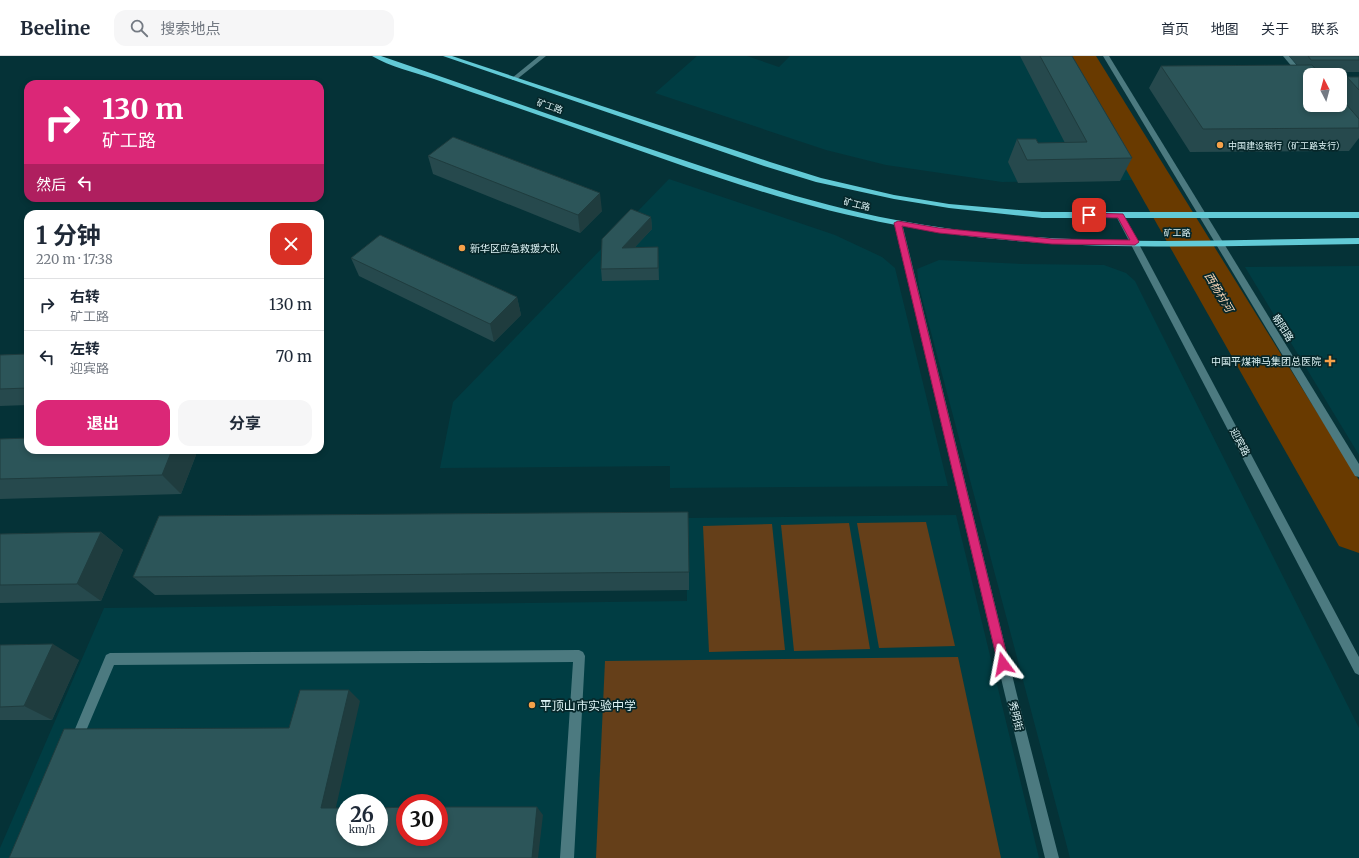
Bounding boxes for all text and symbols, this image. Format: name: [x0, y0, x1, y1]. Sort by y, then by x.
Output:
search box: [114, 10, 394, 46]
text: Beeline: [20, 16, 90, 40]
icon: search: [128, 17, 150, 39]
text: 搜索地点: [160, 19, 220, 38]
text: 首页: [1161, 20, 1189, 38]
text: 地图: [1211, 20, 1239, 38]
text: 关于: [1261, 20, 1289, 38]
text: 联系: [1311, 20, 1339, 38]
north arrow: [1303, 68, 1347, 112]
map controls: [1303, 68, 1347, 112]
text: 130 m: [102, 91, 184, 127]
icon: right: [36, 96, 88, 148]
street label: 矿工路: [535, 96, 565, 116]
text: 矿工路: [102, 129, 156, 152]
marker: 中国建设银行（矿工路支行）: [1215, 140, 1225, 150]
place label: 中国建设银行（矿工路支行）: [1228, 140, 1345, 151]
icon: left: [74, 172, 96, 194]
text: 然后: [36, 175, 66, 194]
street label: 矿工路: [843, 196, 871, 212]
pin: [1072, 198, 1106, 232]
icon: arrive: [1078, 204, 1100, 226]
text: 1 分钟: [36, 220, 101, 251]
button: close: [270, 223, 312, 265]
street label: 矿工路: [1163, 227, 1191, 238]
place label: 新华区应急救援大队: [470, 242, 560, 255]
marker: 新华区应急救援大队: [457, 243, 467, 253]
text: 220 m · 17:38: [36, 251, 113, 268]
water label: 西杨村河: [1202, 270, 1237, 316]
text: 右转: [70, 287, 100, 306]
icon: right: [36, 294, 58, 316]
text: 130 m: [269, 295, 312, 314]
text: 矿工路: [70, 308, 109, 325]
street label: 朝阳路: [1270, 312, 1296, 344]
text: 左转: [70, 339, 100, 358]
icon: left: [36, 346, 58, 368]
text: 70 m: [276, 347, 312, 366]
place label: 中国平煤神马集团总医院: [1211, 355, 1321, 368]
marker: 中国平煤神马集团总医院: [1324, 355, 1336, 367]
text: 迎宾路: [70, 360, 109, 377]
button: 退出: [36, 400, 170, 446]
button: 分享: [178, 400, 312, 446]
street label: 迎宾路: [1227, 426, 1253, 458]
position arrow: [982, 643, 1024, 685]
place label: 平顶山市实验中学: [540, 698, 636, 713]
marker: 平顶山市实验中学: [527, 700, 537, 710]
street label: 秀明街: [1006, 700, 1026, 732]
speed limit sign: 30: [396, 794, 448, 846]
text: 26: [350, 802, 374, 827]
text: km/h: [349, 823, 375, 836]

